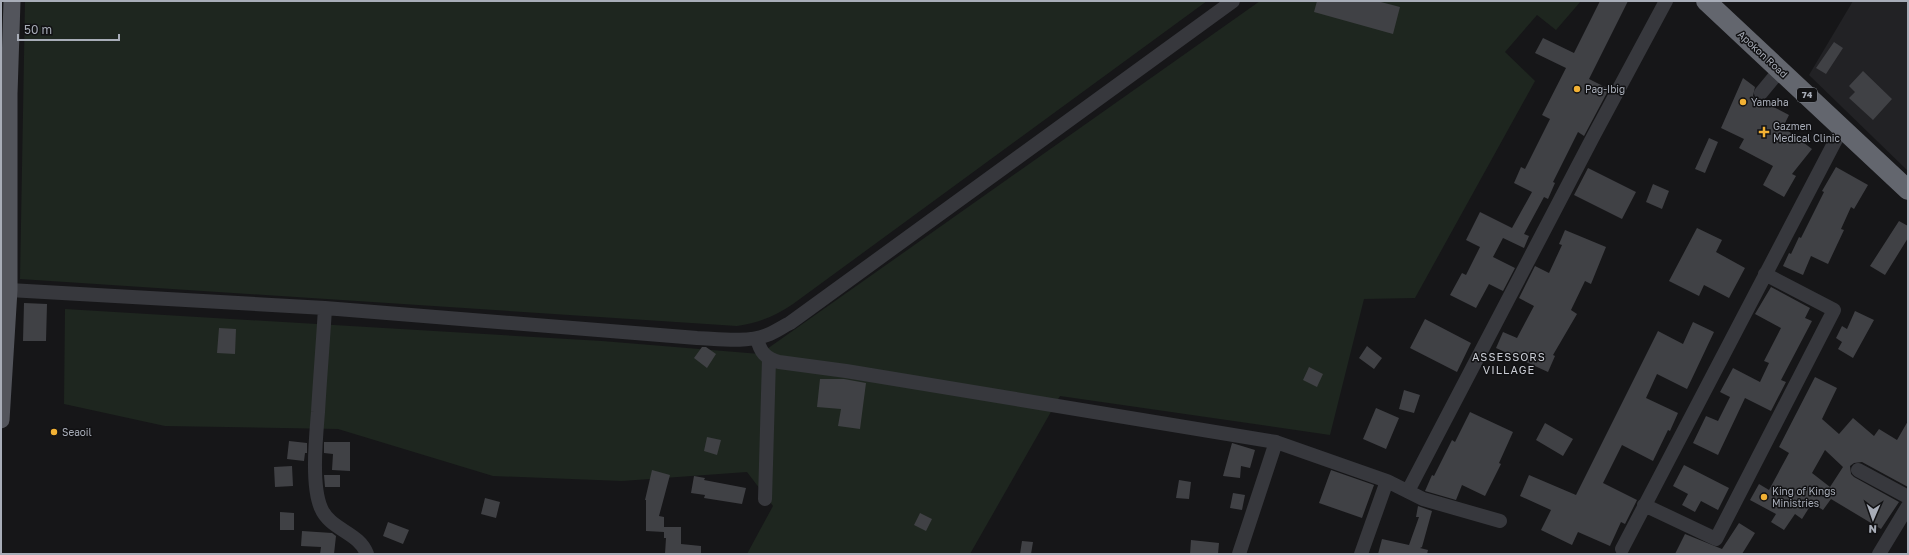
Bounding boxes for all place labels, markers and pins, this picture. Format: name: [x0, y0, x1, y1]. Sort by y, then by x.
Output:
place label: Pag-Ibig: [1585, 83, 1625, 95]
marker: Pag-Ibig: [1572, 84, 1582, 94]
place label: Yamaha: [1751, 96, 1789, 108]
marker: Yamaha: [1738, 97, 1748, 107]
place label: Gazmen Medical Clinic: [1773, 120, 1841, 144]
marker: Gazmen Medical Clinic: [1758, 126, 1770, 138]
place label: Seaoil: [62, 426, 92, 438]
marker: Seaoil: [49, 427, 59, 437]
place label: King of Kings Ministries: [1772, 485, 1836, 509]
marker: King of Kings Ministries: [1759, 492, 1769, 502]

